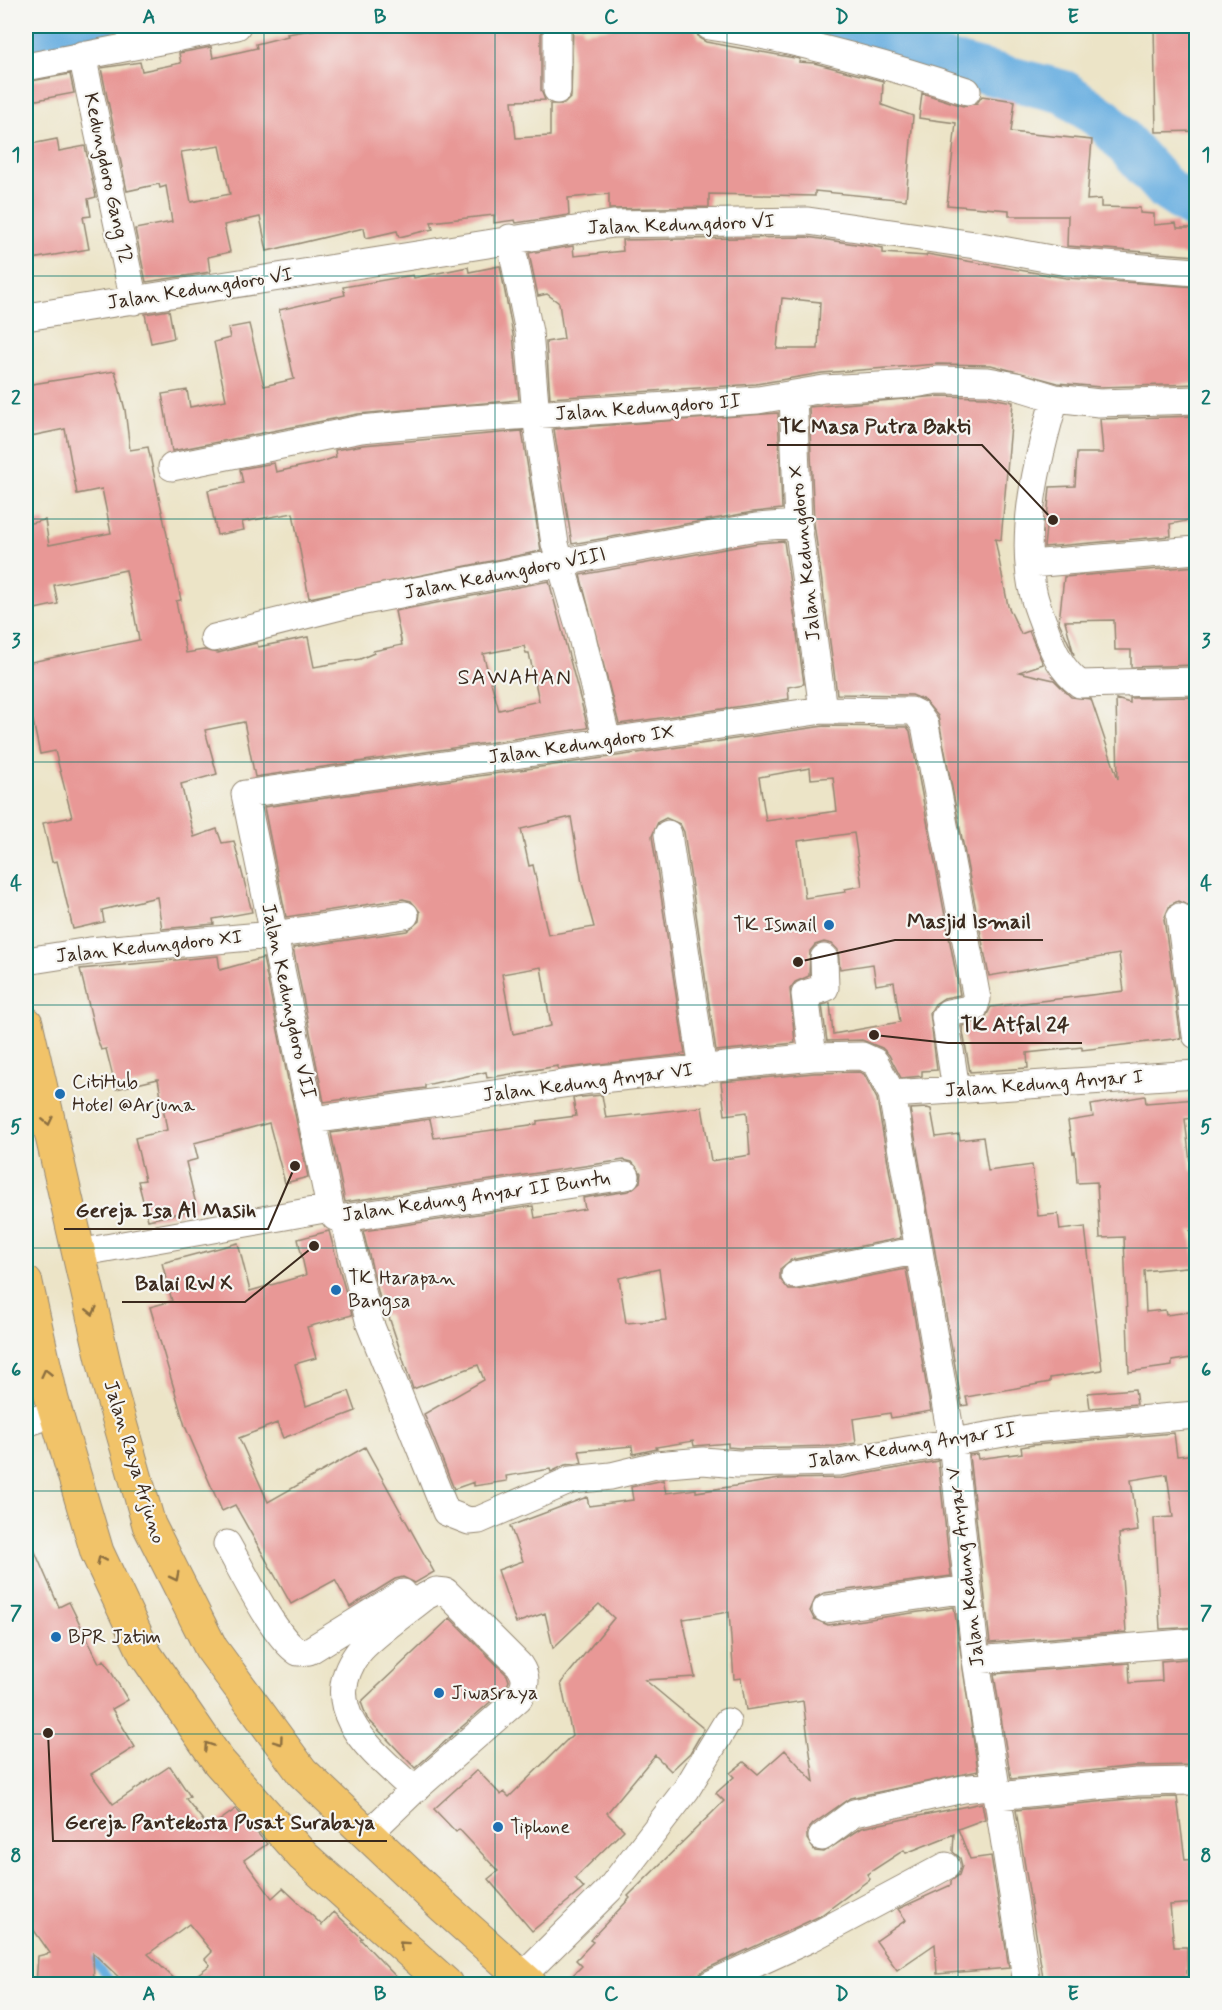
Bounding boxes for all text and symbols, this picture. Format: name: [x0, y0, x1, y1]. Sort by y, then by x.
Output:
text: A: [142, 4, 156, 31]
text: B: [374, 4, 387, 31]
text: C: [604, 4, 619, 31]
text: D: [835, 4, 849, 31]
text: E: [1067, 4, 1079, 31]
street label: Kedungdoro Gang 12: [76, 90, 139, 266]
text: 1: [12, 142, 20, 169]
text: 1: [1202, 142, 1210, 169]
street label: Jalan Kedungdoro VI: [587, 208, 775, 242]
street label: Jalan Kedungdoro VI: [105, 261, 295, 317]
text: 2: [11, 385, 21, 412]
text: 2: [1201, 385, 1211, 412]
street label: Jalan Kedungdoro II: [554, 388, 742, 428]
callout: TK Masa Putra Bakti: [767, 406, 982, 445]
text: TK Masa Putra Bakti: [779, 413, 971, 441]
street label: Jalan Kedungdoro X: [782, 464, 828, 642]
street label: Jalan Kedungdoro VIII: [402, 541, 608, 607]
text: 3: [11, 628, 21, 655]
text: 3: [1201, 628, 1211, 655]
district label: SAWAHAN: [458, 664, 572, 692]
street label: Jalan Kedungdoro IX: [486, 719, 676, 771]
text: 4: [10, 871, 22, 898]
text: 4: [1200, 871, 1212, 898]
street label: Jalan Kedungdoro VII: [254, 901, 322, 1102]
callout: Masjid Ismail: [895, 901, 1043, 940]
text: Masjid Ismail: [907, 908, 1031, 936]
place label: TK Ismail: [733, 912, 817, 939]
marker: TK Ismail: [822, 918, 836, 932]
street label: Jalan Kedungdoro XI: [54, 924, 244, 970]
callout: TK Atfal 24: [948, 1004, 1082, 1043]
text: TK Atfal 24: [961, 1011, 1070, 1039]
street label: Jalan Kedung Anyar VI: [481, 1057, 695, 1109]
street label: Jalan Kedung Anyar I: [944, 1064, 1144, 1104]
place label: CitiHub Hotel @Arjuna: [72, 1069, 196, 1119]
marker: CitiHub Hotel @Arjuna: [53, 1087, 67, 1101]
text: 5: [10, 1114, 22, 1141]
text: 5: [1200, 1114, 1212, 1141]
one-way arrow: [41, 1116, 54, 1126]
street label: Jalan Kedung Anyar II Buntu: [340, 1165, 612, 1229]
callout: Gereja Isa Al Masih: [64, 1190, 268, 1229]
text: Gereja Isa Al Masih: [76, 1197, 256, 1225]
callout: Balai RW X: [122, 1263, 245, 1302]
place label: TK Harapan Bangsa: [348, 1265, 455, 1316]
text: Balai RW X: [135, 1270, 233, 1298]
marker: TK Harapan Bangsa: [329, 1283, 343, 1297]
one-way arrow: [84, 1306, 97, 1316]
text: 6: [11, 1357, 21, 1384]
text: 6: [1201, 1357, 1211, 1384]
one-way arrow: [41, 1368, 54, 1378]
street label: Jalan Raya Arjuno: [96, 1377, 172, 1547]
street label: Jalan Kedung Anyar II: [806, 1416, 1019, 1476]
street label: Jalan Kedung Anyar V: [940, 1465, 992, 1669]
one-way arrow: [96, 1555, 108, 1566]
one-way arrow: [168, 1570, 179, 1581]
text: 7: [10, 1600, 22, 1627]
text: 7: [1200, 1600, 1212, 1627]
place label: BPR Jatim: [68, 1624, 161, 1651]
marker: BPR Jatim: [49, 1630, 63, 1644]
place label: Jiwasraya: [451, 1680, 538, 1707]
marker: Jiwasraya: [432, 1686, 446, 1700]
one-way arrow: [272, 1734, 283, 1745]
one-way arrow: [205, 1742, 216, 1753]
callout: Gereja Pantekosta Pusat Surabaya: [53, 1802, 387, 1841]
text: Gereja Pantekosta Pusat Surabaya: [65, 1809, 375, 1837]
place label: Tiphone: [510, 1814, 570, 1841]
marker: Tiphone: [491, 1820, 505, 1834]
text: 8: [10, 1843, 22, 1870]
text: 8: [1200, 1843, 1212, 1870]
one-way arrow: [399, 1941, 410, 1952]
text: A: [142, 1981, 156, 2008]
text: B: [374, 1981, 387, 2008]
text: C: [604, 1981, 619, 2008]
text: D: [835, 1981, 849, 2008]
text: E: [1067, 1981, 1079, 2008]

